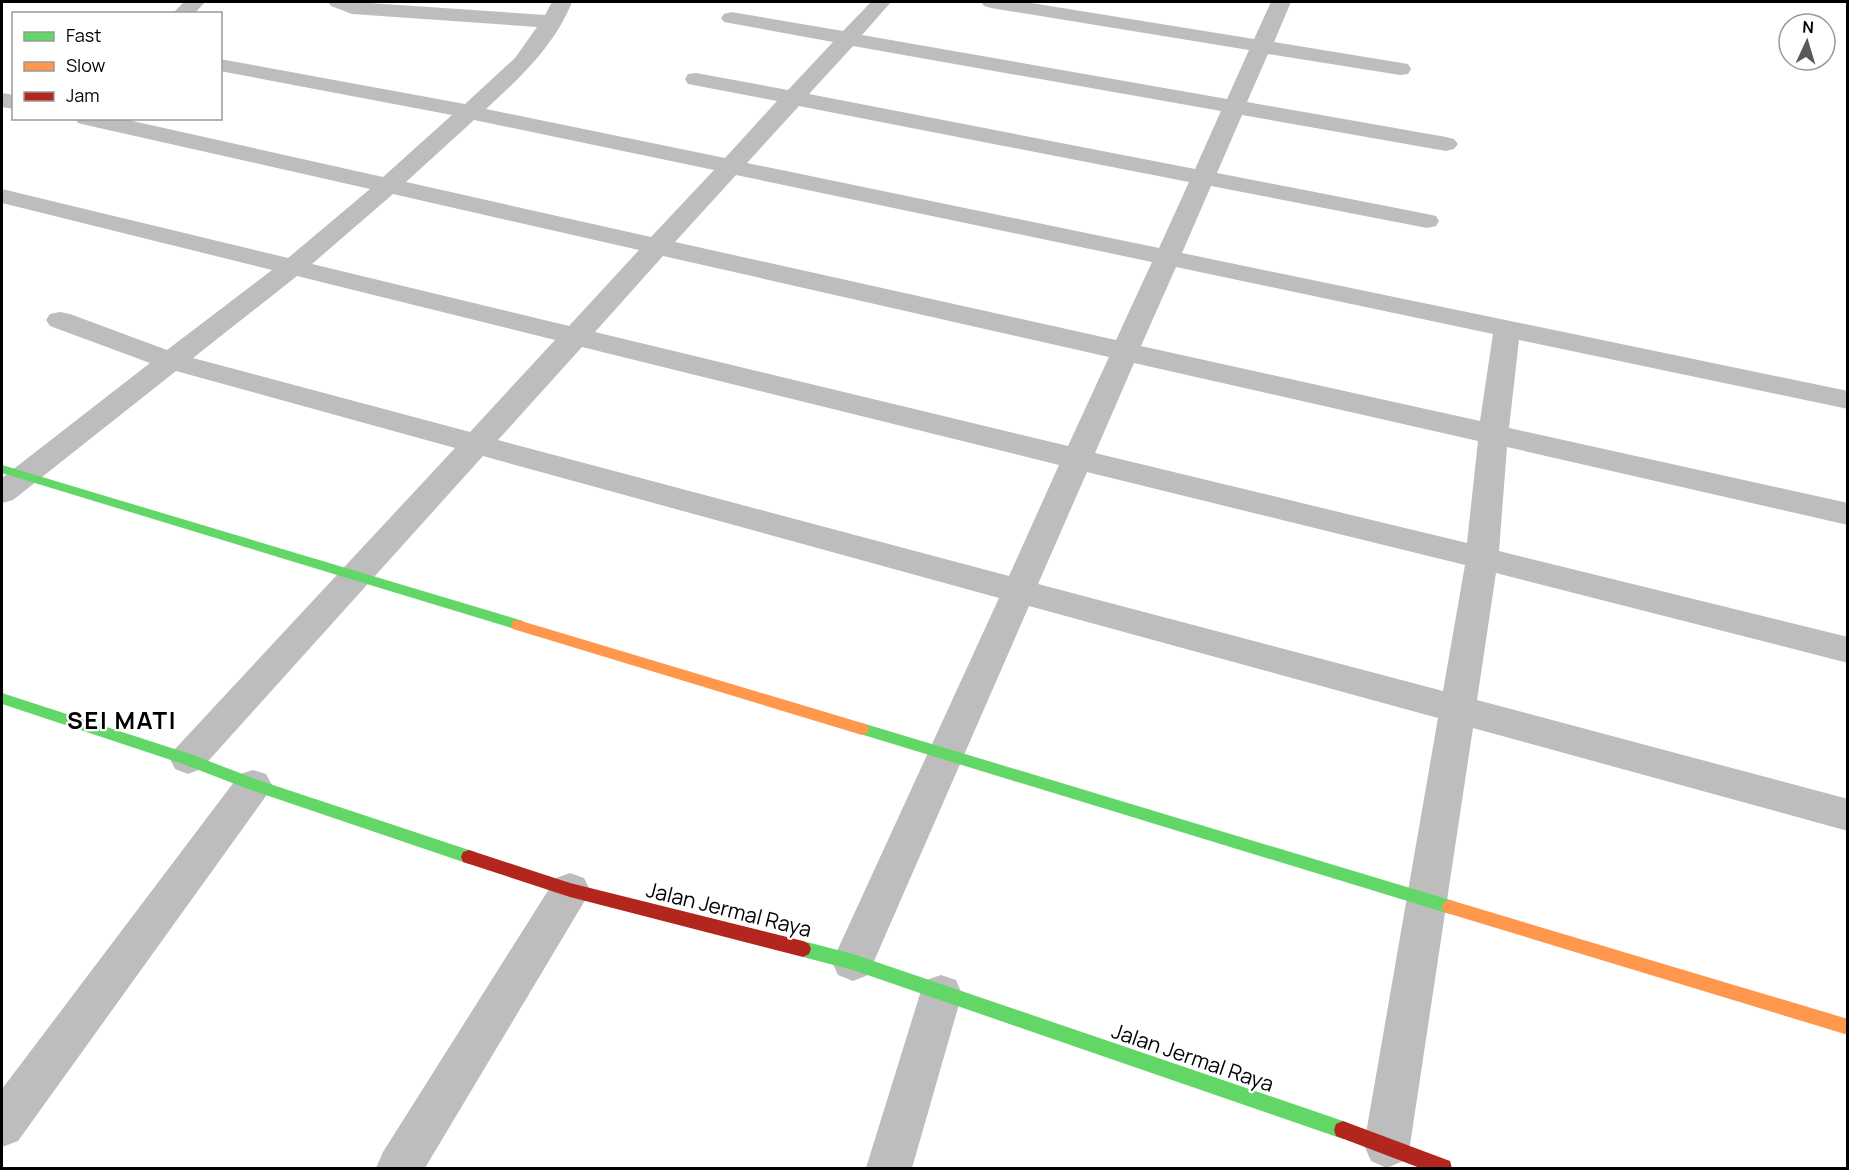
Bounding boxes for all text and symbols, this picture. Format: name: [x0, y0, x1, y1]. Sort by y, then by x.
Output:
legend: [12, 12, 222, 120]
north arrow: [1777, 12, 1837, 72]
text: N: [1802, 16, 1815, 38]
text: Fast: [66, 23, 101, 47]
text: Slow: [66, 53, 106, 77]
text: Jam: [66, 83, 100, 107]
district label: SEI MATI: [67, 703, 177, 736]
street label: Jalan Jermal Raya: [643, 875, 815, 943]
street label: Jalan Jermal Raya: [1108, 1016, 1278, 1098]

